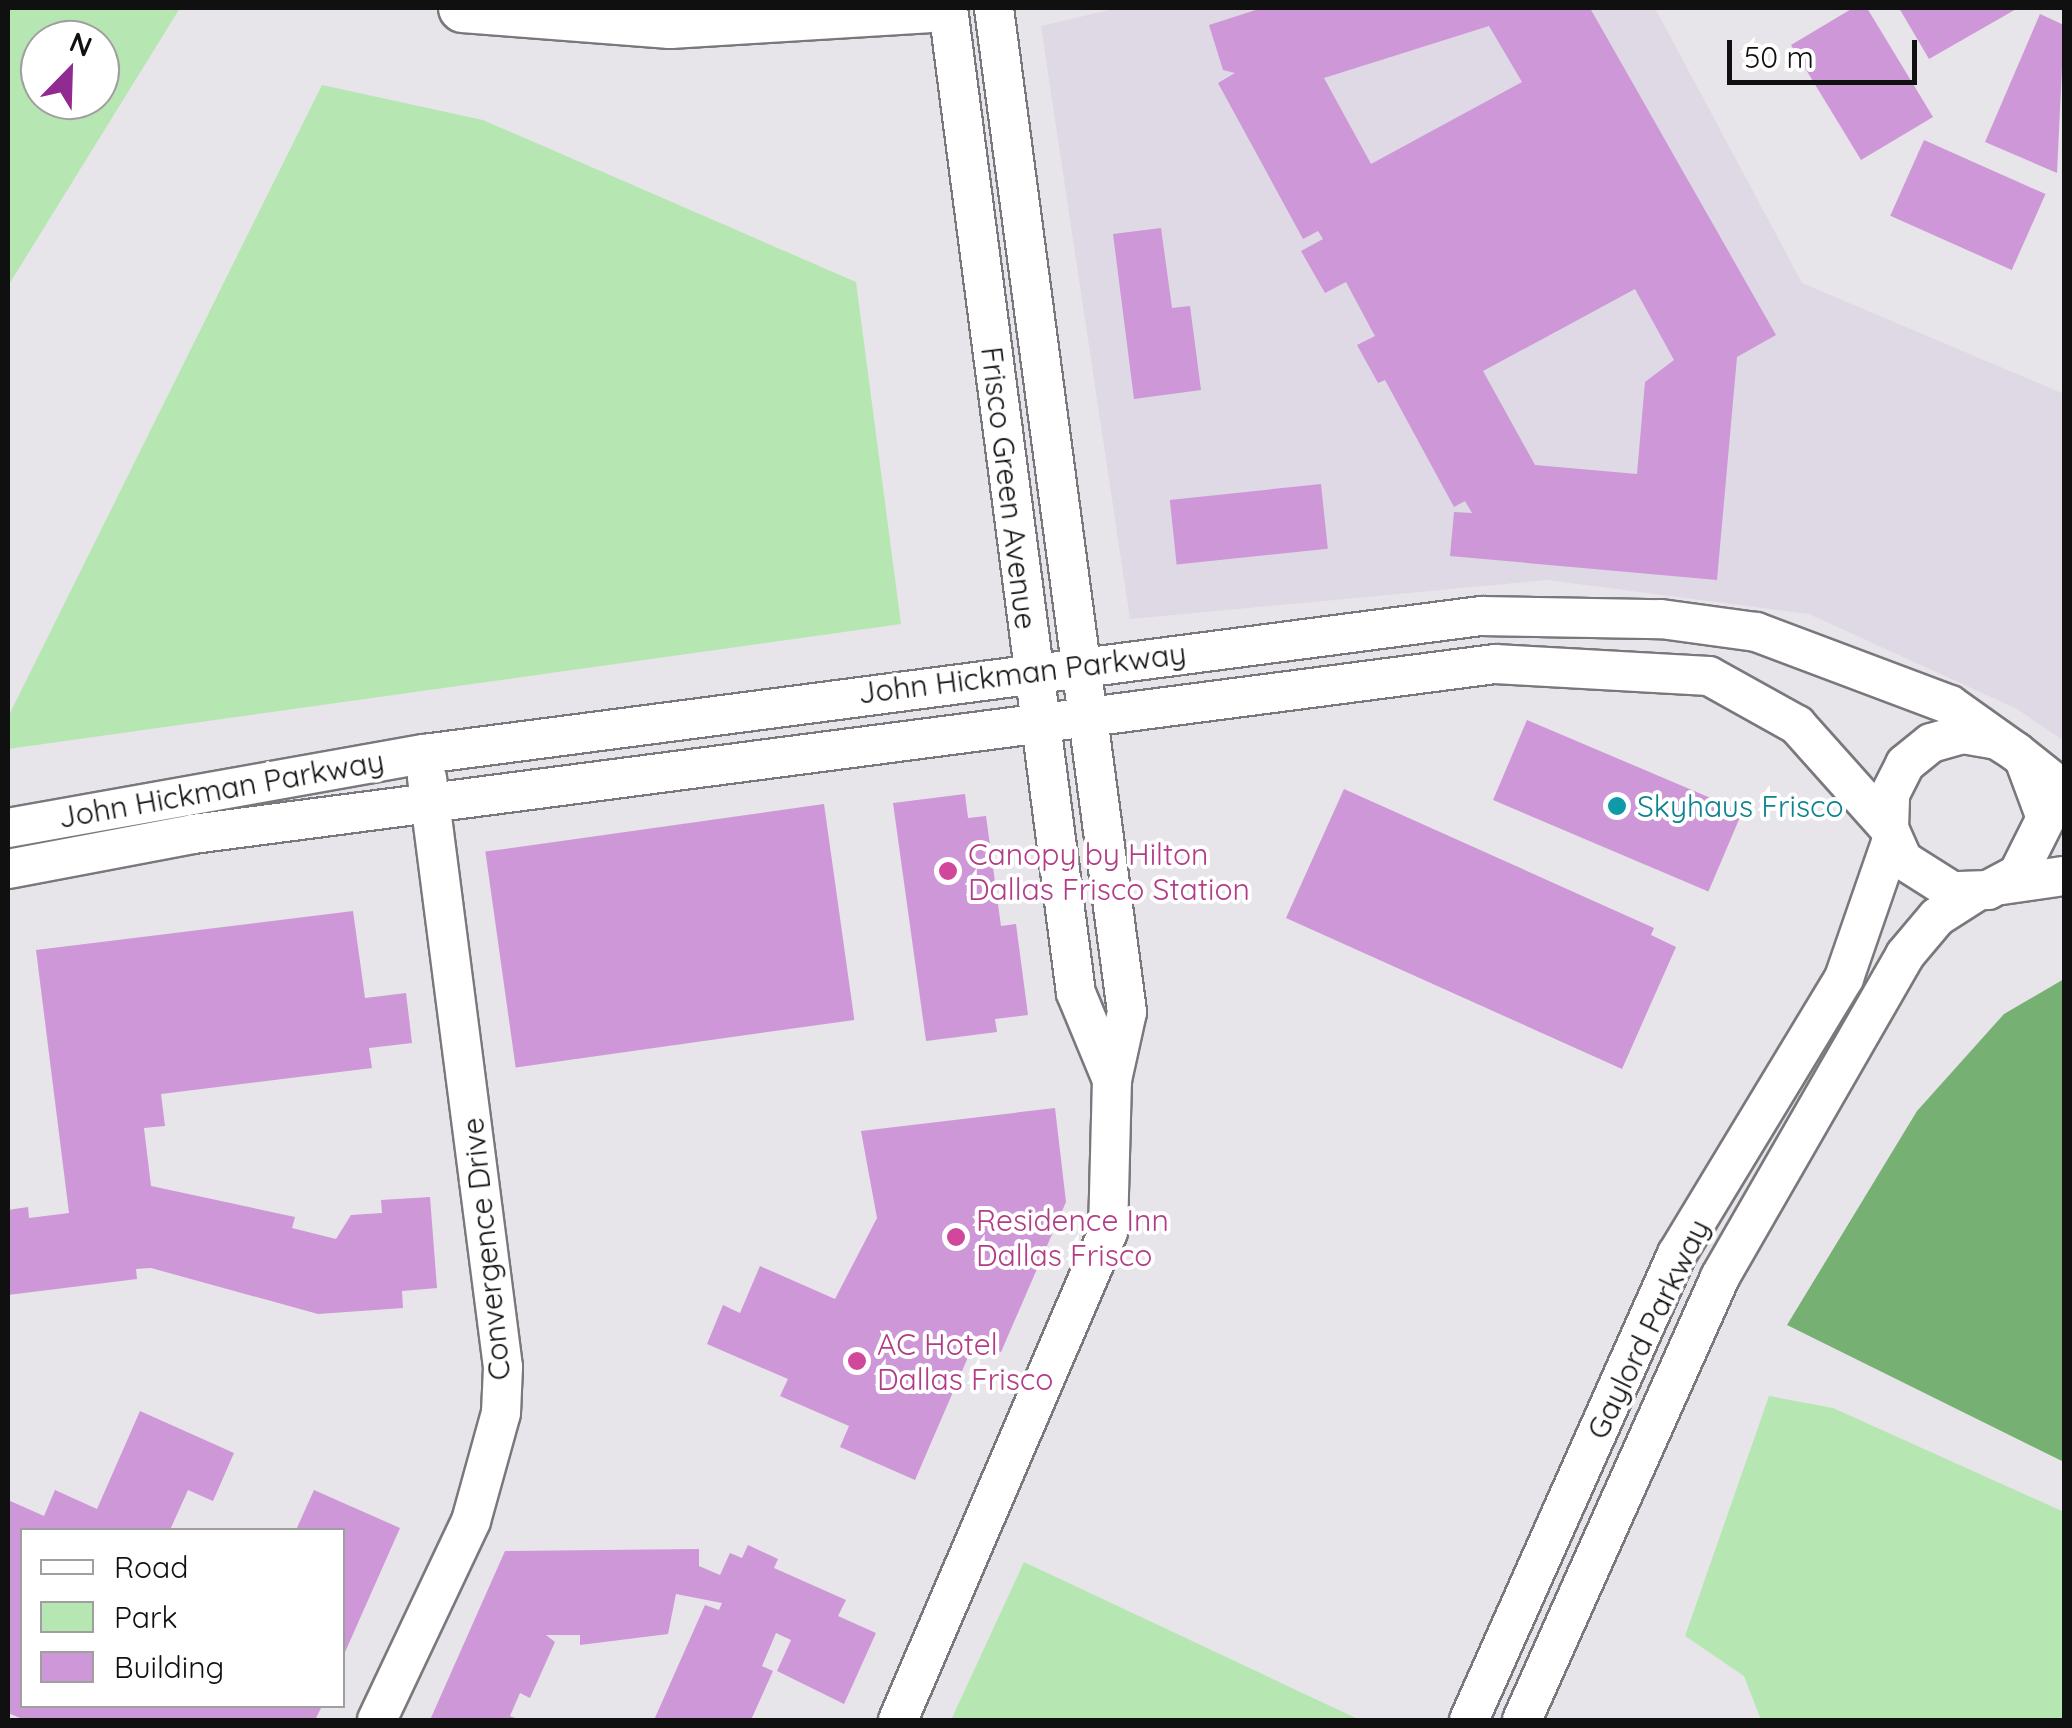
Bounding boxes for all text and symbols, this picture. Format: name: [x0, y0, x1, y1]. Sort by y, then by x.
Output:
north arrow: [20, 20, 120, 120]
scale bar: [1732, 20, 1922, 82]
text: N: [65, 24, 97, 64]
text: 50 m: [1744, 38, 1814, 76]
street label: Frisco Green Avenue: [974, 345, 1044, 631]
street label: John Hickman Parkway: [856, 635, 1188, 711]
street label: John Hickman Parkway: [55, 743, 387, 835]
place label: Skyhaus Frisco: [1637, 788, 1844, 824]
marker: Skyhaus Frisco: [1606, 795, 1628, 817]
place label: Canopy by Hilton Dallas Frisco Station: [968, 836, 1250, 906]
marker: Canopy by Hilton Dallas Frisco Station: [937, 860, 959, 882]
street label: Convergence Drive: [454, 1116, 518, 1382]
place label: Residence Inn Dallas Frisco: [976, 1202, 1169, 1272]
street label: Gaylord Parkway: [1579, 1213, 1717, 1445]
marker: Residence Inn Dallas Frisco: [945, 1226, 967, 1248]
place label: AC Hotel Dallas Frisco: [877, 1326, 1053, 1396]
marker: AC Hotel Dallas Frisco: [846, 1350, 868, 1372]
legend: [20, 1528, 345, 1708]
text: Road: [114, 1548, 188, 1586]
text: Park: [114, 1598, 178, 1636]
text: Building: [114, 1648, 224, 1686]

